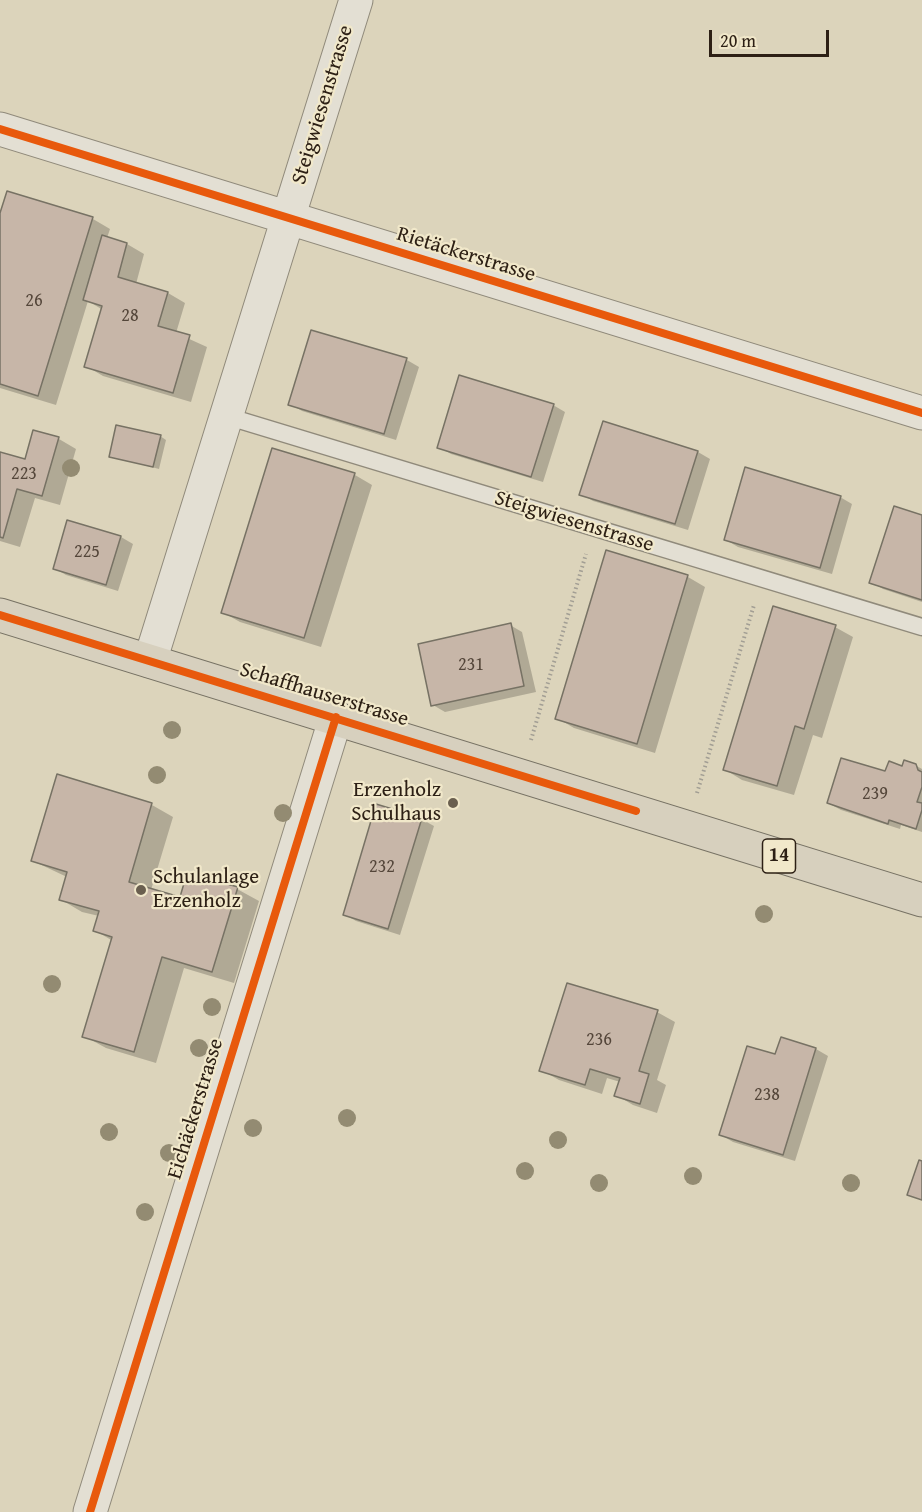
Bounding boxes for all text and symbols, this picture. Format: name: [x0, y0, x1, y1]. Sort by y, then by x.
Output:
scale bar: [712, 18, 832, 56]
street label: Steigwiesenstrasse: [287, 22, 359, 188]
text: 20 m: [720, 27, 756, 54]
street label: Rietäckerstrasse: [394, 222, 538, 288]
house number: 26: [25, 290, 43, 312]
house number: 28: [121, 305, 139, 327]
house number: 223: [11, 463, 37, 485]
street label: Steigwiesenstrasse: [491, 486, 657, 558]
house number: 225: [74, 541, 100, 563]
house number: 231: [458, 654, 484, 676]
street label: Schaffhauserstrasse: [237, 657, 411, 733]
place label: Erzenholz Schulhaus: [351, 778, 441, 828]
house number: 239: [862, 783, 888, 805]
marker: Erzenholz Schulhaus: [446, 796, 460, 810]
road number: 14: [762, 839, 796, 873]
house number: 232: [369, 856, 395, 878]
place label: Schulanlage Erzenholz: [153, 865, 259, 915]
marker: Schulanlage Erzenholz: [134, 883, 148, 897]
house number: 236: [586, 1029, 612, 1051]
street label: Eichäckerstrasse: [163, 1036, 229, 1182]
house number: 238: [754, 1084, 780, 1106]

